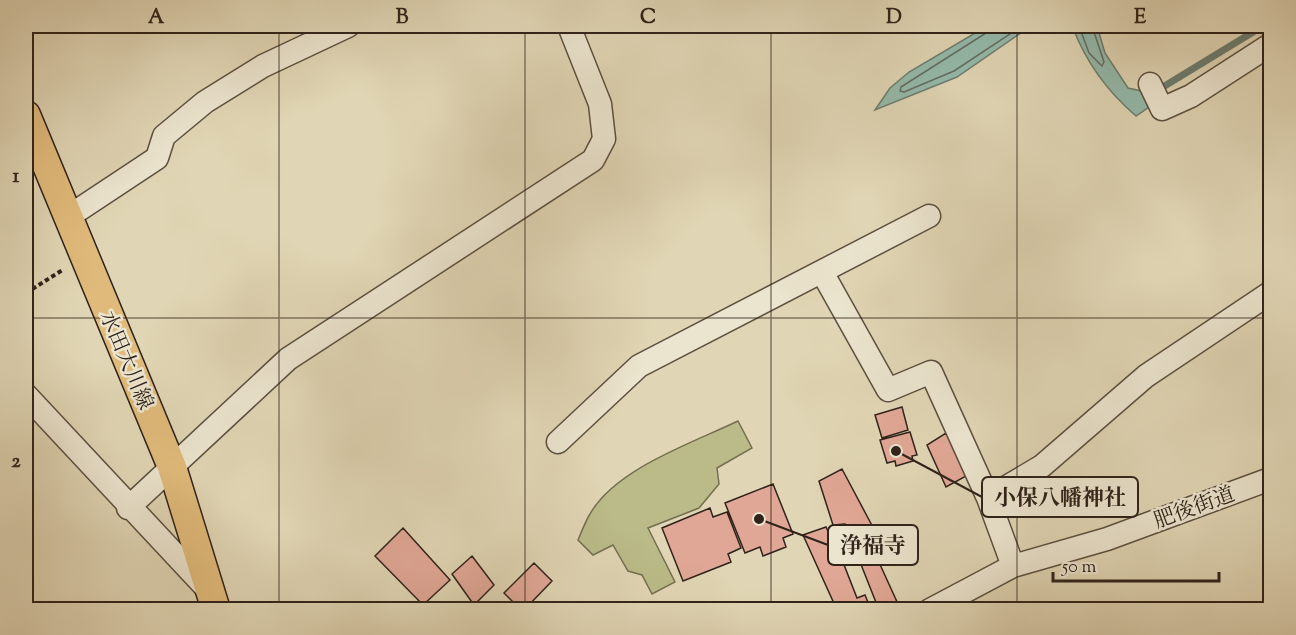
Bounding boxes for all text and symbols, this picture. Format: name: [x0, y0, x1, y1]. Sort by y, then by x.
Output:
text: A: [148, 4, 165, 33]
text: B: [396, 4, 409, 33]
text: C: [640, 4, 656, 33]
text: D: [886, 4, 902, 33]
text: E: [1134, 4, 1147, 33]
text: 1: [13, 163, 20, 192]
street label: 水田大川線: [91, 307, 159, 415]
text: 2: [11, 448, 21, 477]
callout: 小保八幡神社: [982, 477, 1138, 517]
street label: 肥後街道: [1150, 480, 1239, 537]
text: 小保八幡神社: [994, 484, 1126, 516]
callout: 浄福寺: [828, 525, 918, 565]
text: 浄福寺: [840, 532, 906, 564]
scale bar: [1053, 545, 1220, 583]
text: 50 m: [1061, 555, 1097, 581]

